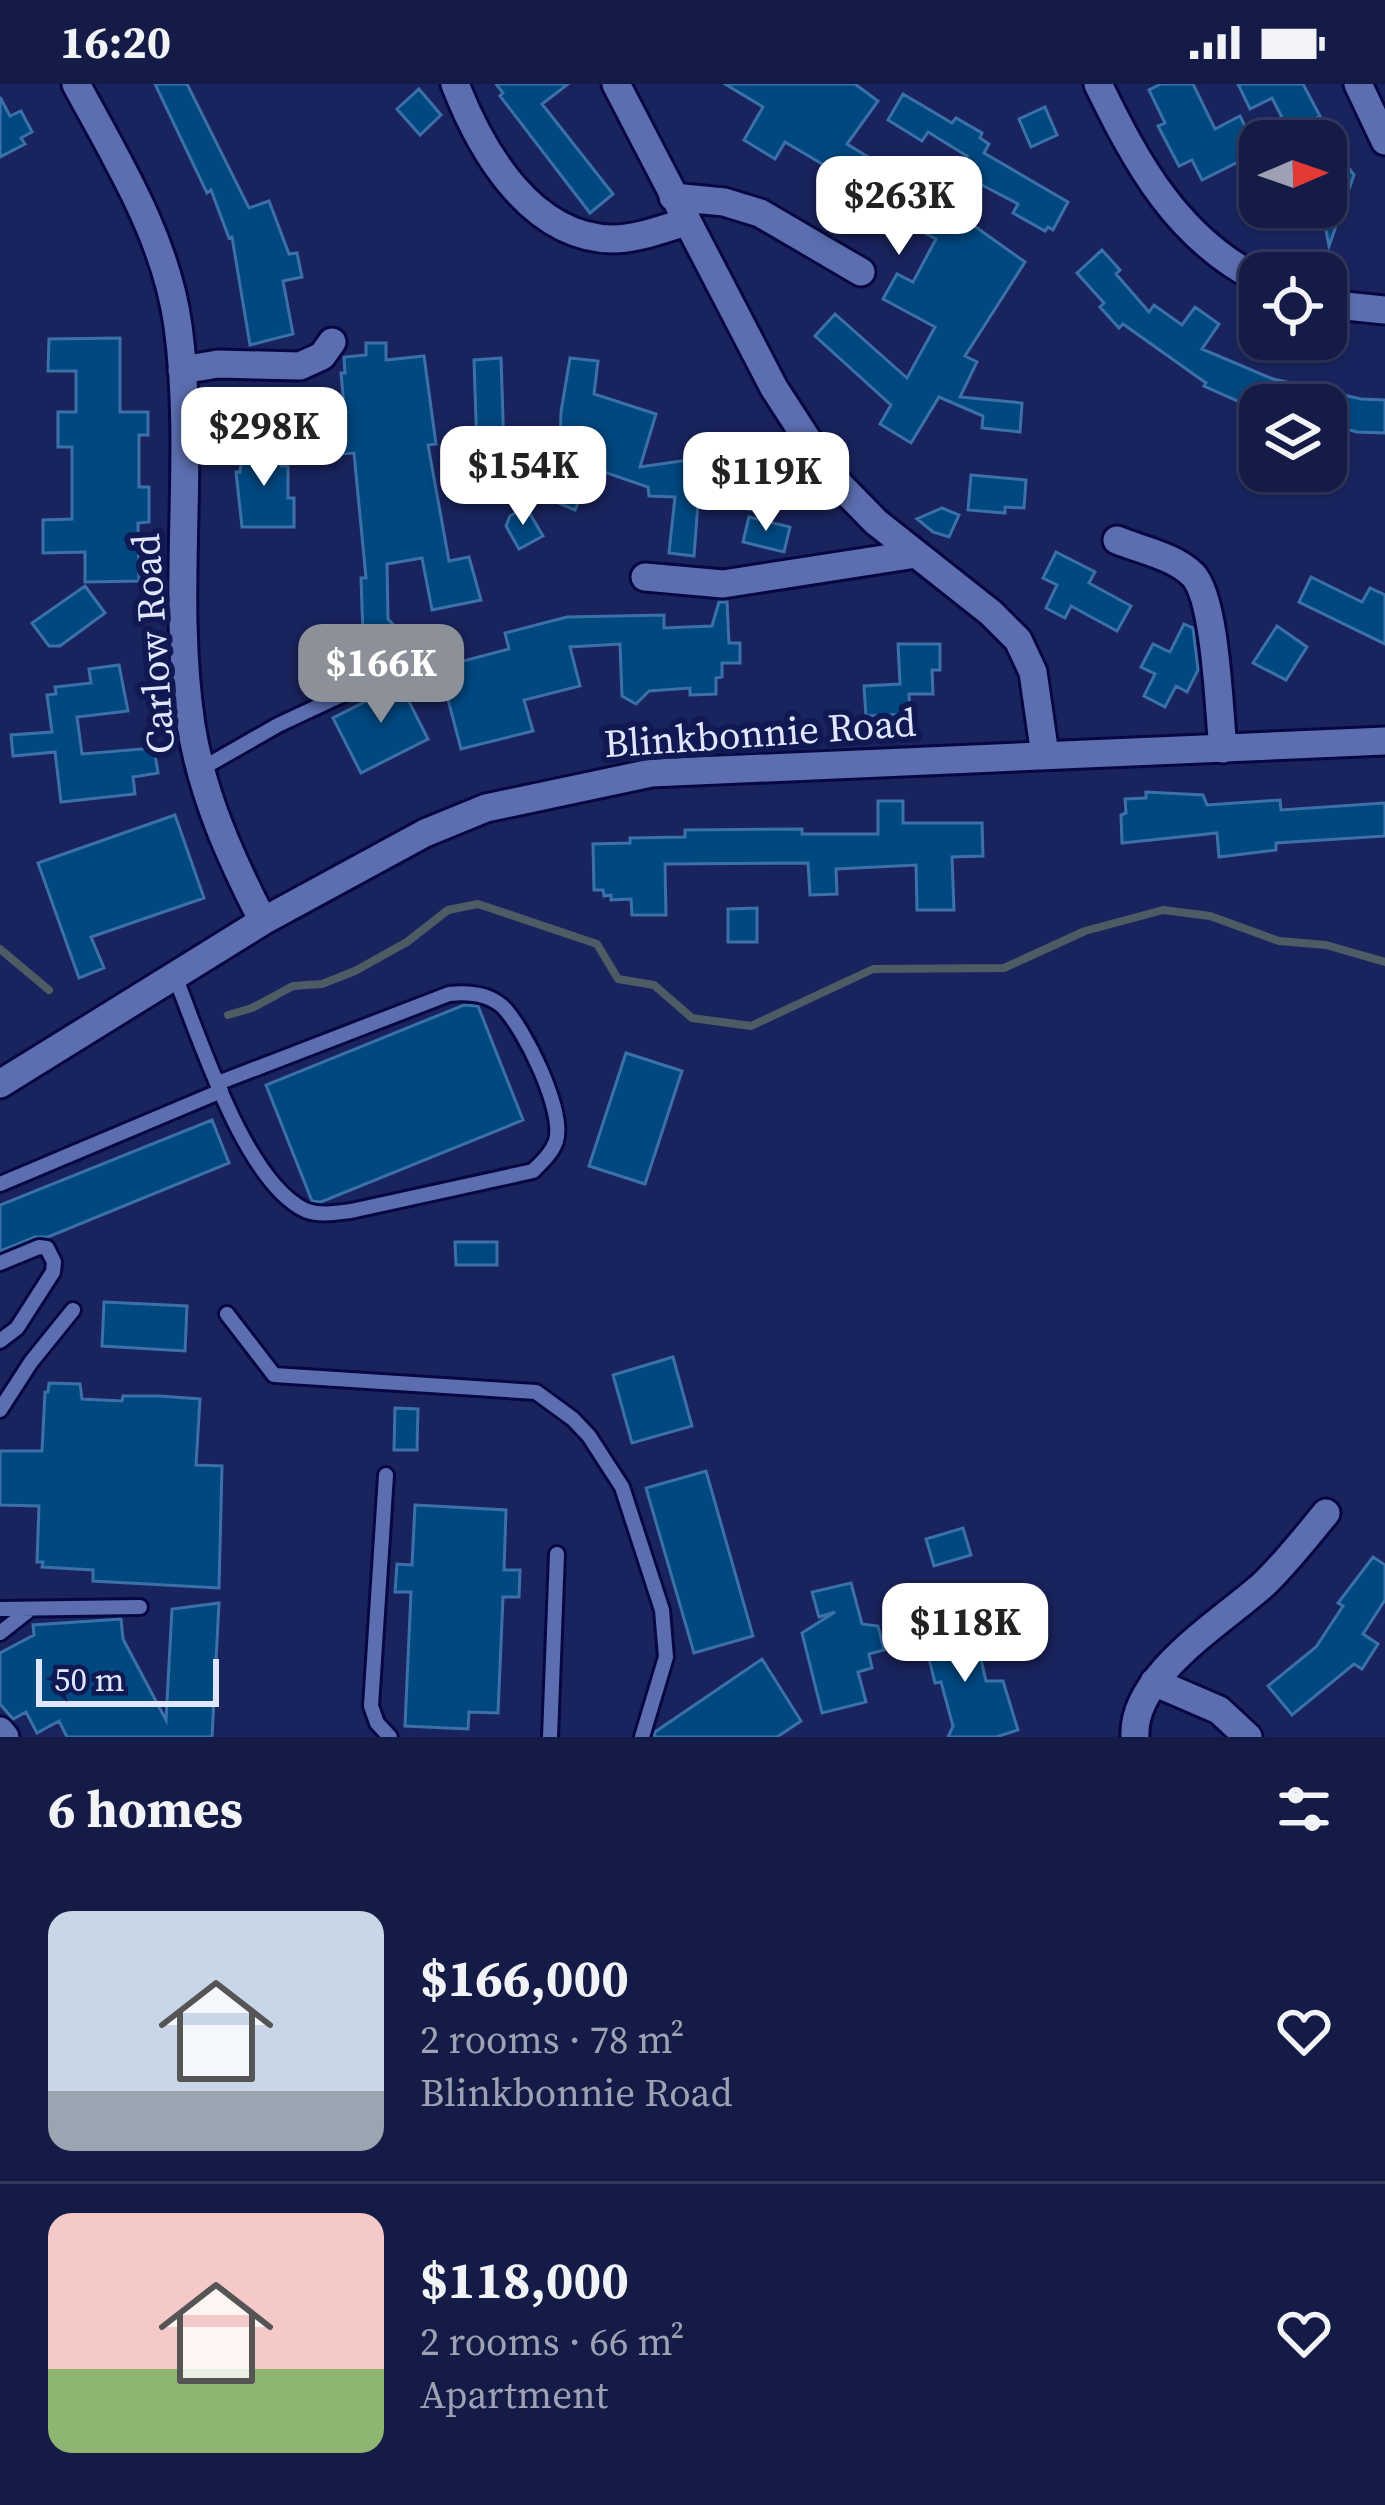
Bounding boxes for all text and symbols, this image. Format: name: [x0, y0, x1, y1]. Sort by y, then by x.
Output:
text: 16:20: [60, 11, 171, 73]
north arrow: [1239, 120, 1347, 228]
map controls: [1239, 120, 1347, 492]
pin: $263K: [815, 156, 983, 258]
text: $263K: [843, 168, 955, 221]
button: locate: [1239, 252, 1347, 360]
button: layers: [1239, 384, 1347, 492]
pin: $298K: [180, 387, 348, 489]
text: $298K: [208, 399, 320, 452]
pin: $154K: [439, 426, 607, 528]
pin: $119K: [682, 432, 850, 534]
text: $154K: [467, 438, 579, 491]
text: $119K: [710, 444, 822, 497]
street label: Carlow Road: [119, 532, 187, 756]
pin: $166K: [297, 624, 465, 726]
text: $166K: [325, 636, 437, 689]
street label: Blinkbonnie Road: [602, 696, 918, 770]
pin: $118K: [881, 1583, 1049, 1685]
text: $118K: [909, 1595, 1021, 1648]
scale bar: [36, 1653, 219, 1706]
text: 50 m: [54, 1657, 124, 1702]
text: 6 homes: [48, 1774, 243, 1844]
icon: filters: [1271, 1776, 1337, 1842]
text: $166,000: [420, 1943, 629, 2013]
icon: home: [144, 1959, 288, 2103]
icon: heart: [1271, 1998, 1337, 2064]
text: 2 rooms · 78 m²: [420, 2013, 684, 2066]
text: Blinkbonnie Road: [420, 2066, 733, 2119]
text: $118,000: [420, 2245, 629, 2315]
icon: home: [144, 2261, 288, 2405]
icon: heart: [1271, 2300, 1337, 2366]
text: 2 rooms · 66 m²: [420, 2315, 684, 2368]
text: Apartment: [420, 2368, 608, 2421]

